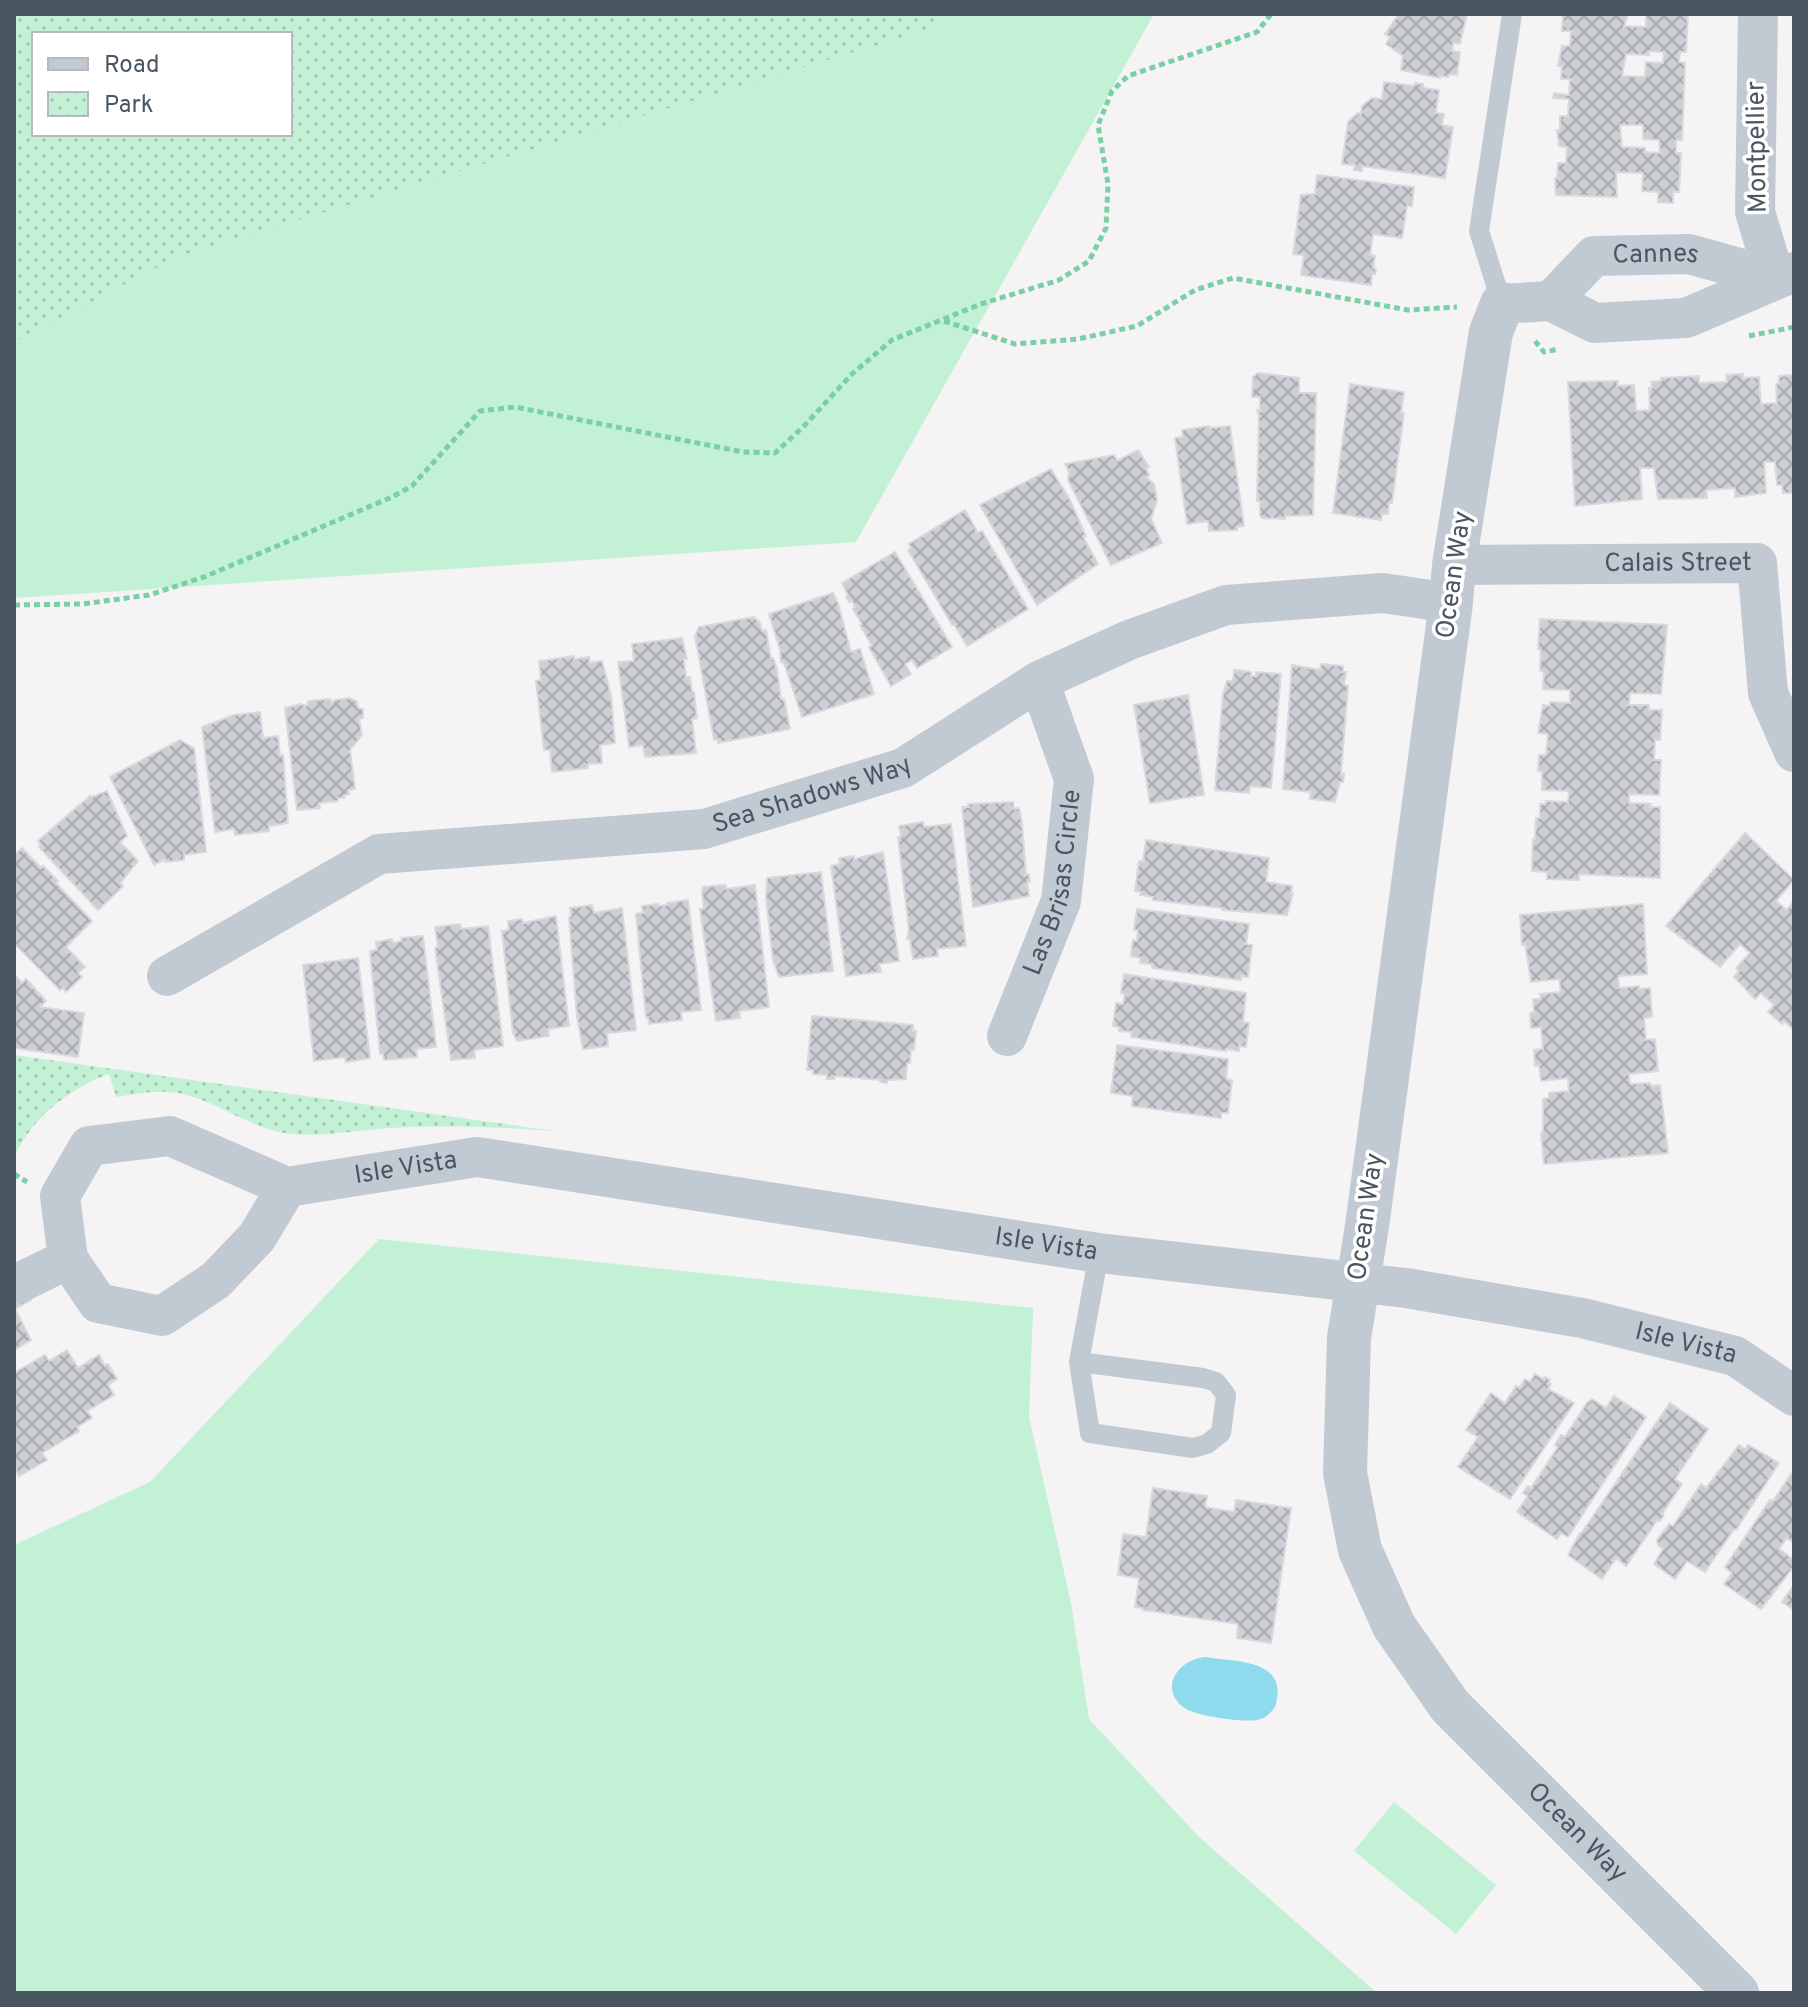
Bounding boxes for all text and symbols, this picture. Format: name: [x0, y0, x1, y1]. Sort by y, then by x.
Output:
legend: [32, 32, 292, 136]
text: Road: [104, 51, 160, 81]
street label: Montpellier: [1740, 81, 1776, 213]
text: Park: [104, 91, 154, 121]
street label: Cannes: [1612, 238, 1703, 273]
street label: Ocean Way: [1430, 509, 1480, 641]
street label: Calais Street: [1604, 547, 1752, 581]
street label: Sea Shadows Way: [709, 749, 919, 842]
street label: Las Brisas Circle: [1016, 788, 1089, 980]
street label: Isle Vista: [352, 1144, 460, 1193]
street label: Ocean Way: [1342, 1151, 1392, 1283]
street label: Isle Vista: [992, 1221, 1100, 1269]
street label: Isle Vista: [1632, 1315, 1740, 1372]
street label: Ocean Way: [1520, 1776, 1634, 1890]

